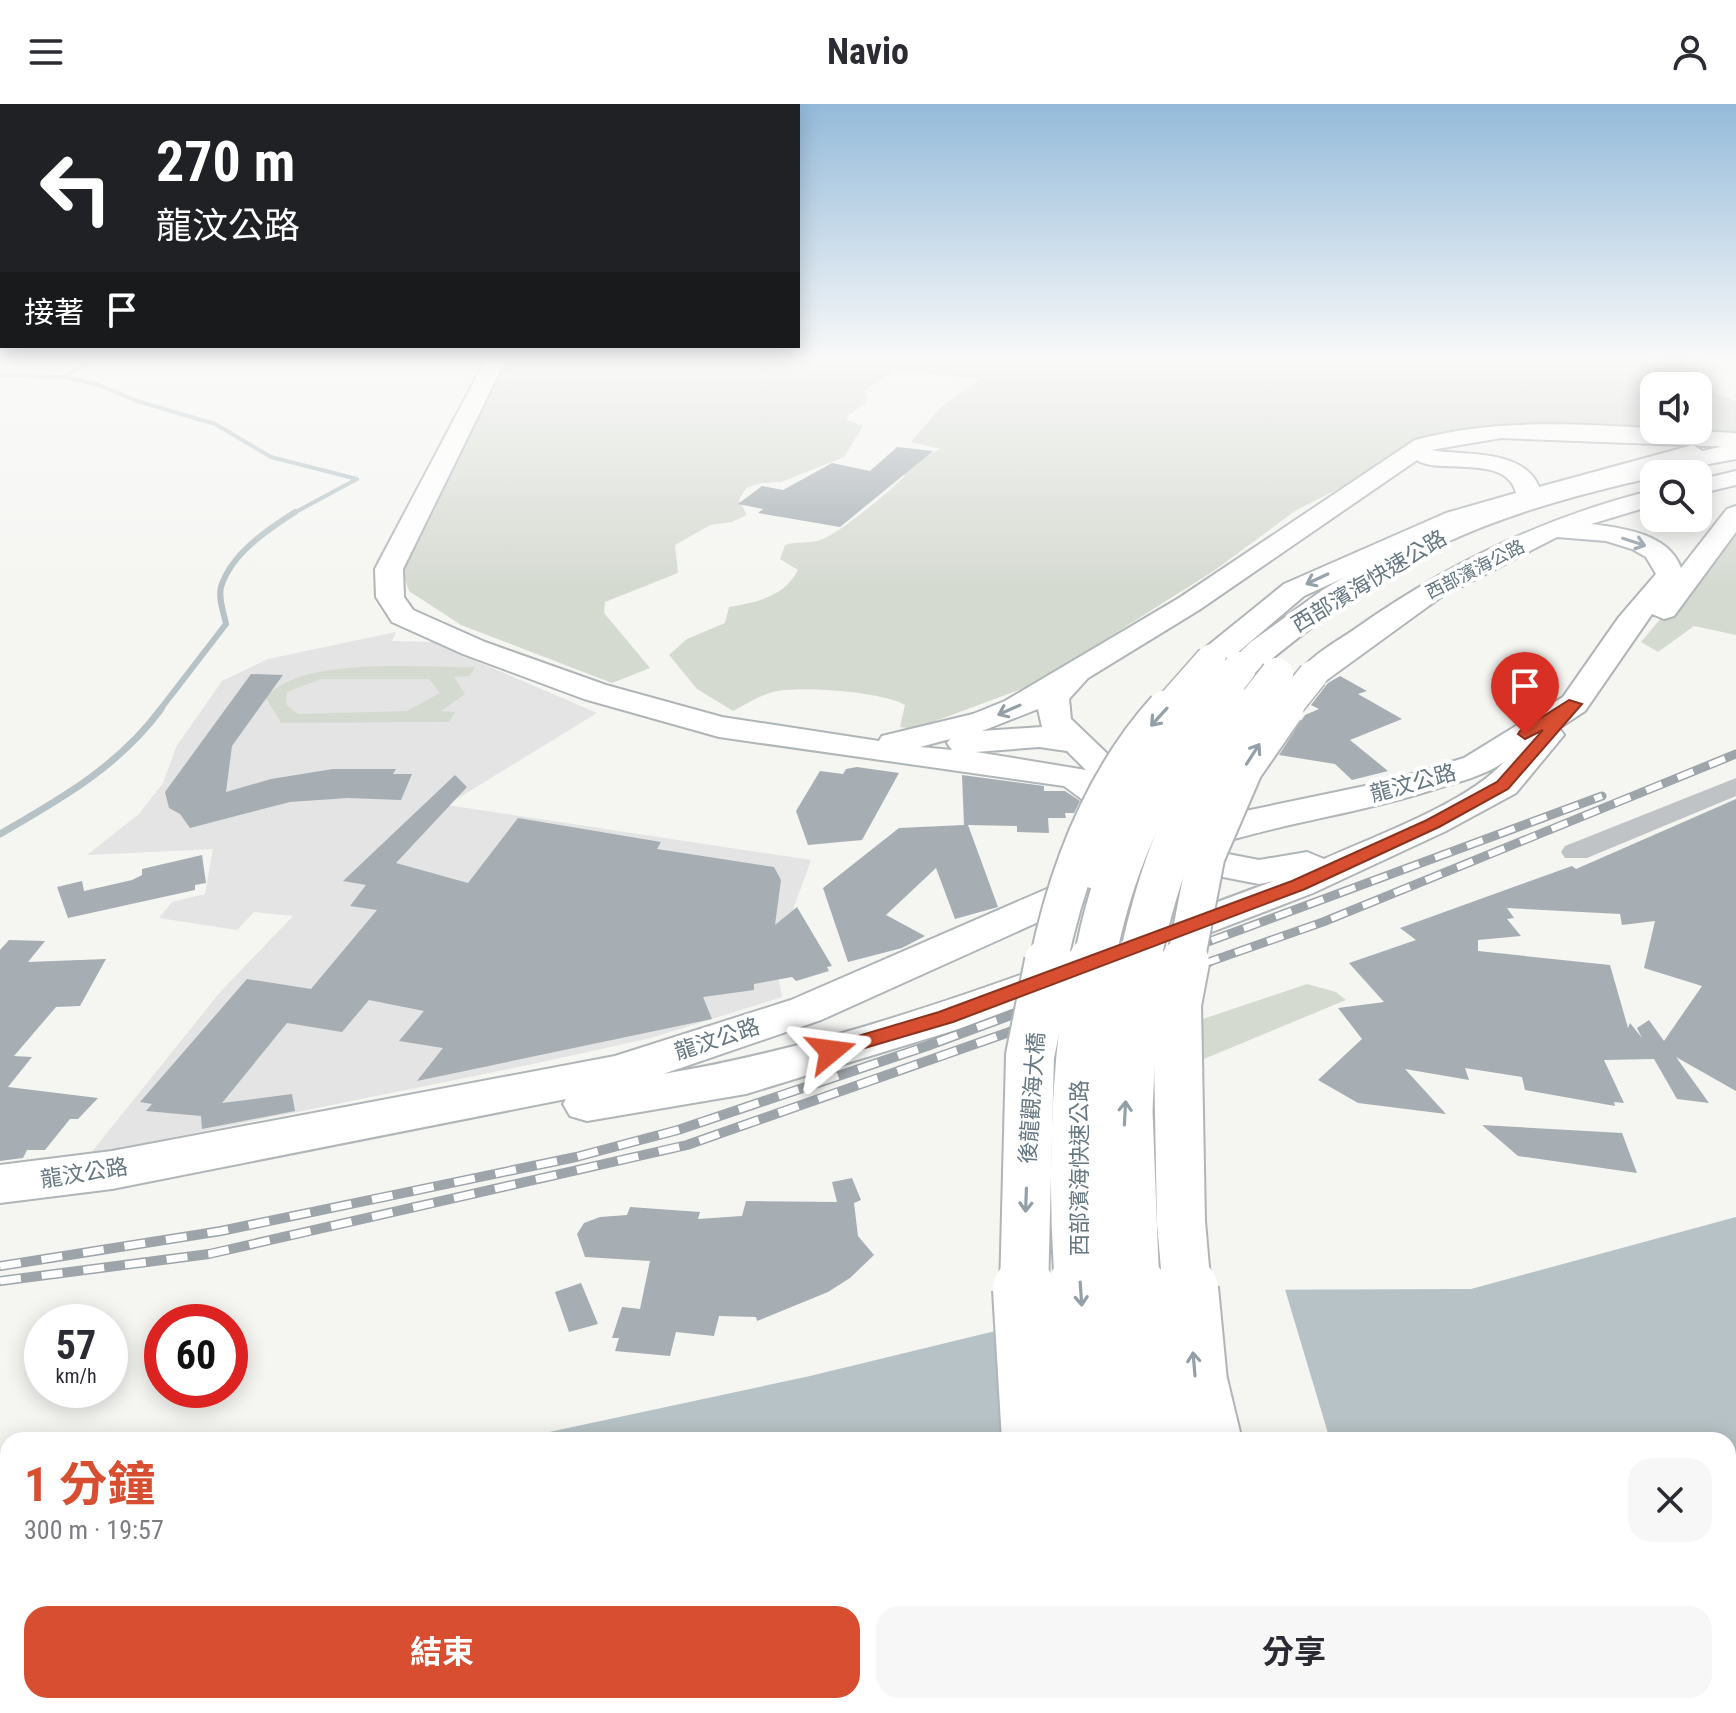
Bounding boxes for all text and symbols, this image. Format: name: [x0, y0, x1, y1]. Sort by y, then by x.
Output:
icon: menu: [24, 30, 68, 74]
icon: person: [1668, 30, 1712, 74]
text: Navio: [827, 31, 909, 73]
text: 270 m: [156, 129, 295, 195]
icon: left: [24, 136, 128, 240]
text: 龍汶公路: [156, 205, 300, 247]
icon: arrive: [100, 288, 144, 332]
text: 接著: [24, 295, 84, 330]
map controls: [1640, 372, 1712, 532]
button: sound: [1640, 372, 1712, 444]
button: search: [1640, 460, 1712, 532]
street label: 西部濱海快速公路: [1287, 525, 1451, 637]
street label: 西部濱海公路: [1422, 535, 1528, 603]
one-way arrow: [1621, 535, 1647, 550]
one-way arrow: [1306, 573, 1330, 588]
pin: [1491, 652, 1559, 734]
icon: arrive: [1503, 664, 1547, 708]
one-way arrow: [998, 703, 1022, 718]
one-way arrow: [1150, 706, 1168, 726]
one-way arrow: [1245, 743, 1262, 765]
street label: 龍汶公路: [1367, 760, 1459, 806]
position arrow: [789, 1009, 873, 1093]
street label: 龍汶公路: [671, 1014, 763, 1064]
street label: 後龍觀海大橋: [1015, 1031, 1049, 1165]
street label: 西部濱海快速公路: [1067, 1080, 1092, 1256]
one-way arrow: [1118, 1100, 1133, 1127]
street label: 龍汶公路: [39, 1154, 129, 1192]
one-way arrow: [1018, 1186, 1034, 1213]
one-way arrow: [1074, 1280, 1089, 1307]
speed limit sign: 60: [144, 1304, 248, 1408]
text: 57: [56, 1322, 96, 1369]
one-way arrow: [1187, 1351, 1202, 1378]
text: km/h: [55, 1364, 97, 1388]
text: 1 分鐘: [24, 1456, 155, 1513]
button: close: [1628, 1458, 1712, 1542]
text: 300 m · 19:57: [24, 1515, 164, 1545]
button: 結束: [24, 1606, 860, 1698]
button: 分享: [876, 1606, 1712, 1698]

